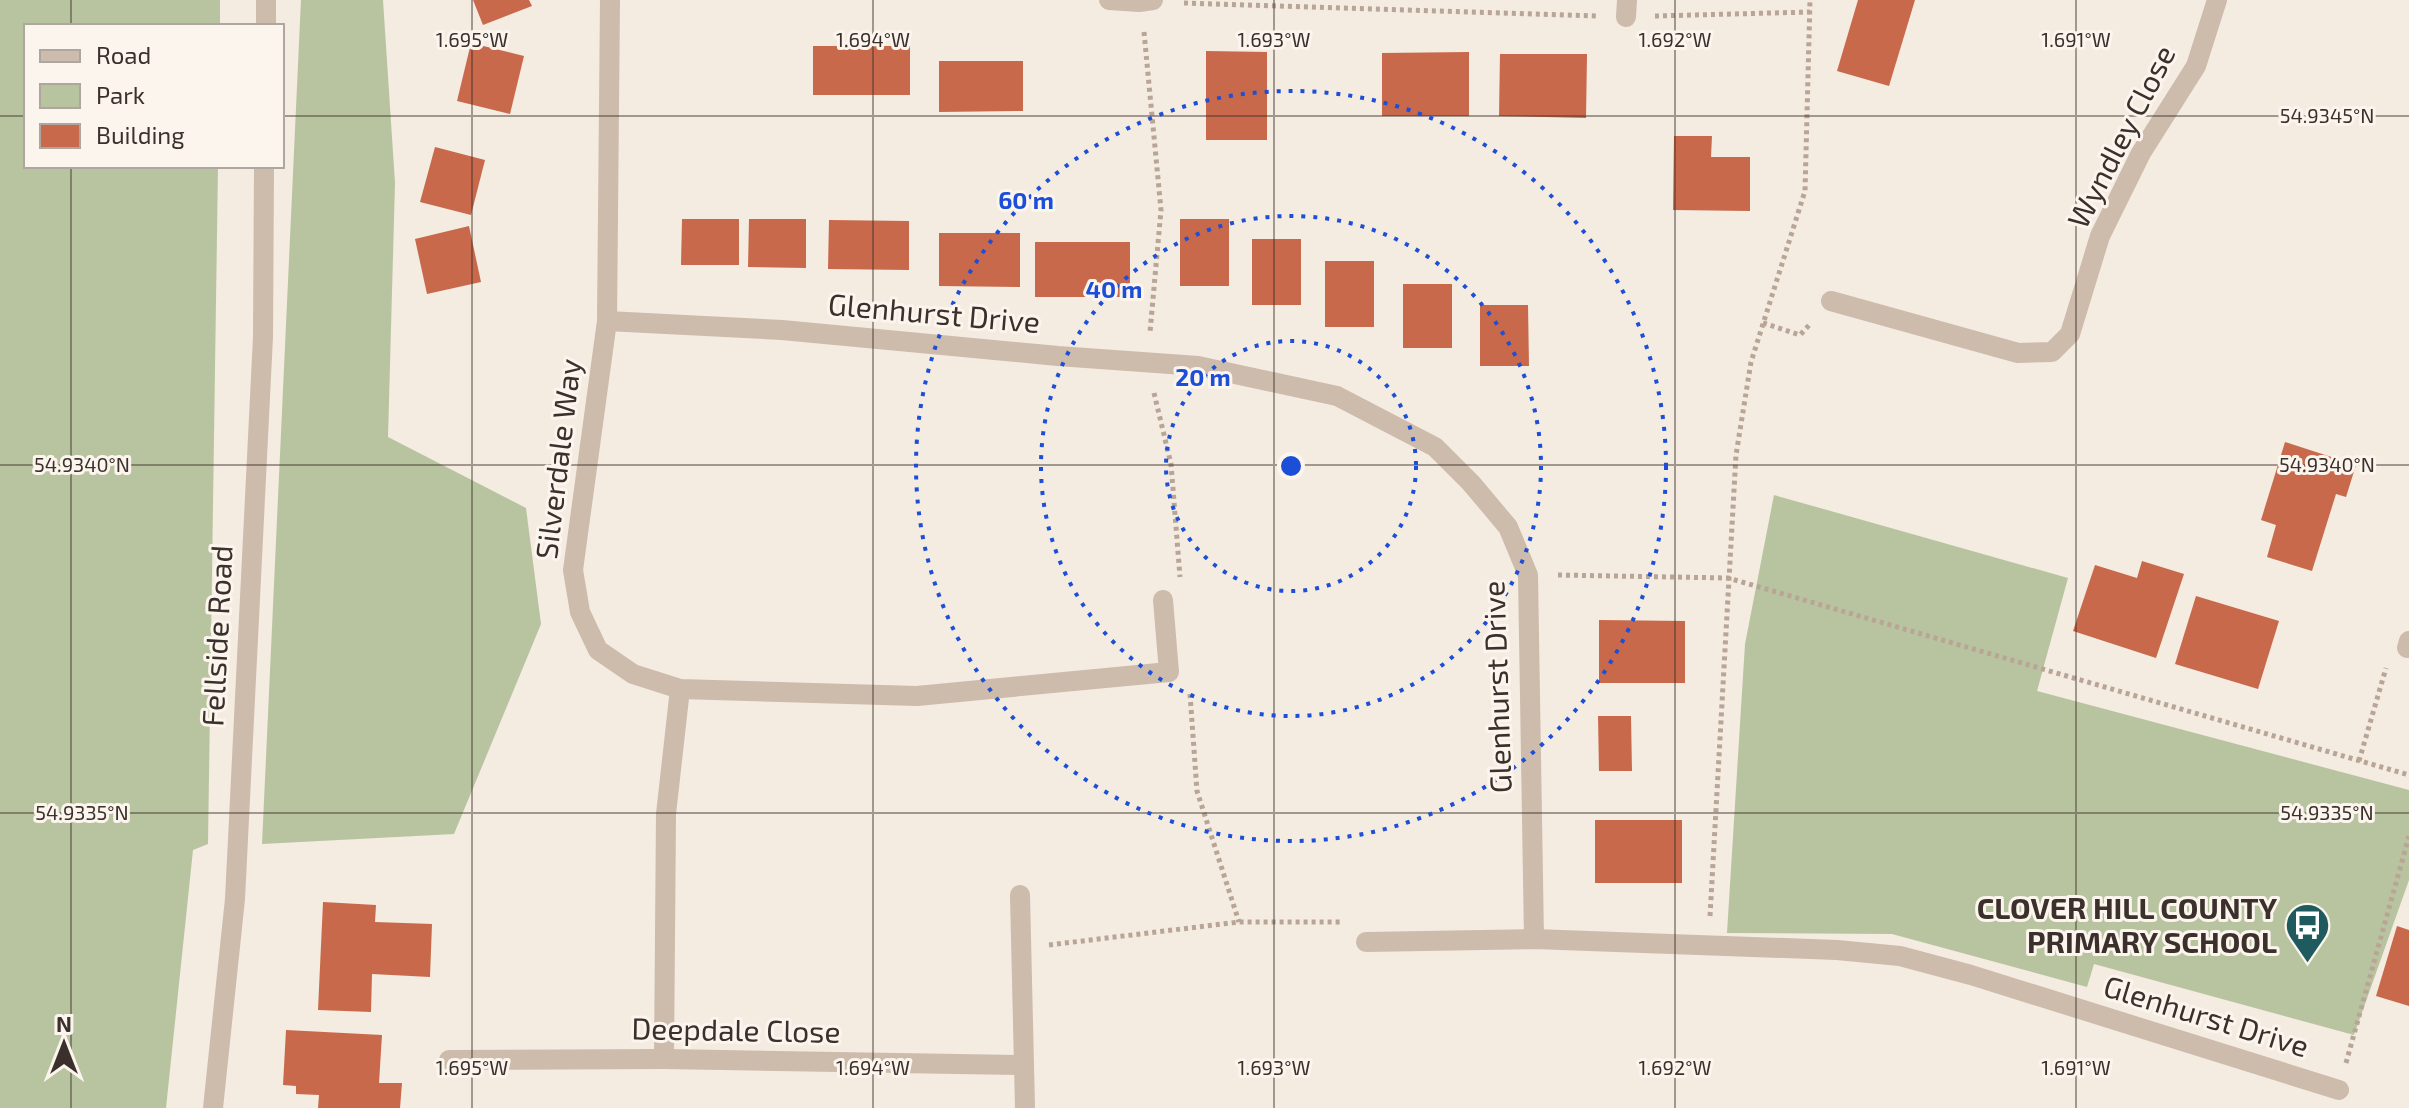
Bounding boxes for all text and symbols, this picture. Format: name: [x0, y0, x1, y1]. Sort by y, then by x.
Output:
legend: [24, 24, 284, 168]
text: 1.695°W: [436, 27, 508, 51]
text: 1.694°W: [836, 27, 910, 51]
text: 1.693°W: [1238, 27, 1310, 51]
text: 1.692°W: [1639, 27, 1711, 51]
text: 1.691°W: [2041, 27, 2111, 51]
street label: Wyndley Close: [2059, 39, 2182, 233]
text: Road: [96, 40, 151, 69]
text: Park: [96, 80, 145, 109]
text: 54.9345°N: [2280, 103, 2374, 127]
text: Building: [96, 120, 185, 149]
text: 60 m: [998, 185, 1054, 214]
text: 40 m: [1086, 274, 1142, 303]
street label: Glenhurst Drive: [827, 285, 1042, 339]
street label: Silverdale Way: [527, 356, 587, 561]
text: 20 m: [1175, 362, 1231, 391]
text: 54.9340°N: [34, 452, 130, 476]
centre of rings: [1277, 452, 1305, 480]
text: 54.9340°N: [2279, 452, 2375, 476]
street label: Fellside Road: [193, 544, 239, 727]
street label: Glenhurst Drive: [1474, 580, 1518, 794]
text: 54.9335°N: [35, 800, 129, 824]
text: 54.9335°N: [2280, 800, 2374, 824]
place label: CLOVER HILL COUNTY PRIMARY SCHOOL: [1977, 889, 2278, 959]
bus stop icon: CLOVER HILL COUNTY PRIMARY SCHOOL: [2284, 902, 2332, 965]
street label: Glenhurst Drive: [2100, 967, 2313, 1063]
north arrow: [24, 1004, 104, 1084]
street label: Deepdale Close: [631, 1009, 841, 1049]
text: N: [56, 1010, 72, 1036]
text: 1.695°W: [436, 1055, 508, 1079]
text: 1.694°W: [836, 1055, 910, 1079]
text: 1.693°W: [1238, 1055, 1310, 1079]
text: 1.692°W: [1639, 1055, 1711, 1079]
text: 1.691°W: [2041, 1055, 2111, 1079]

